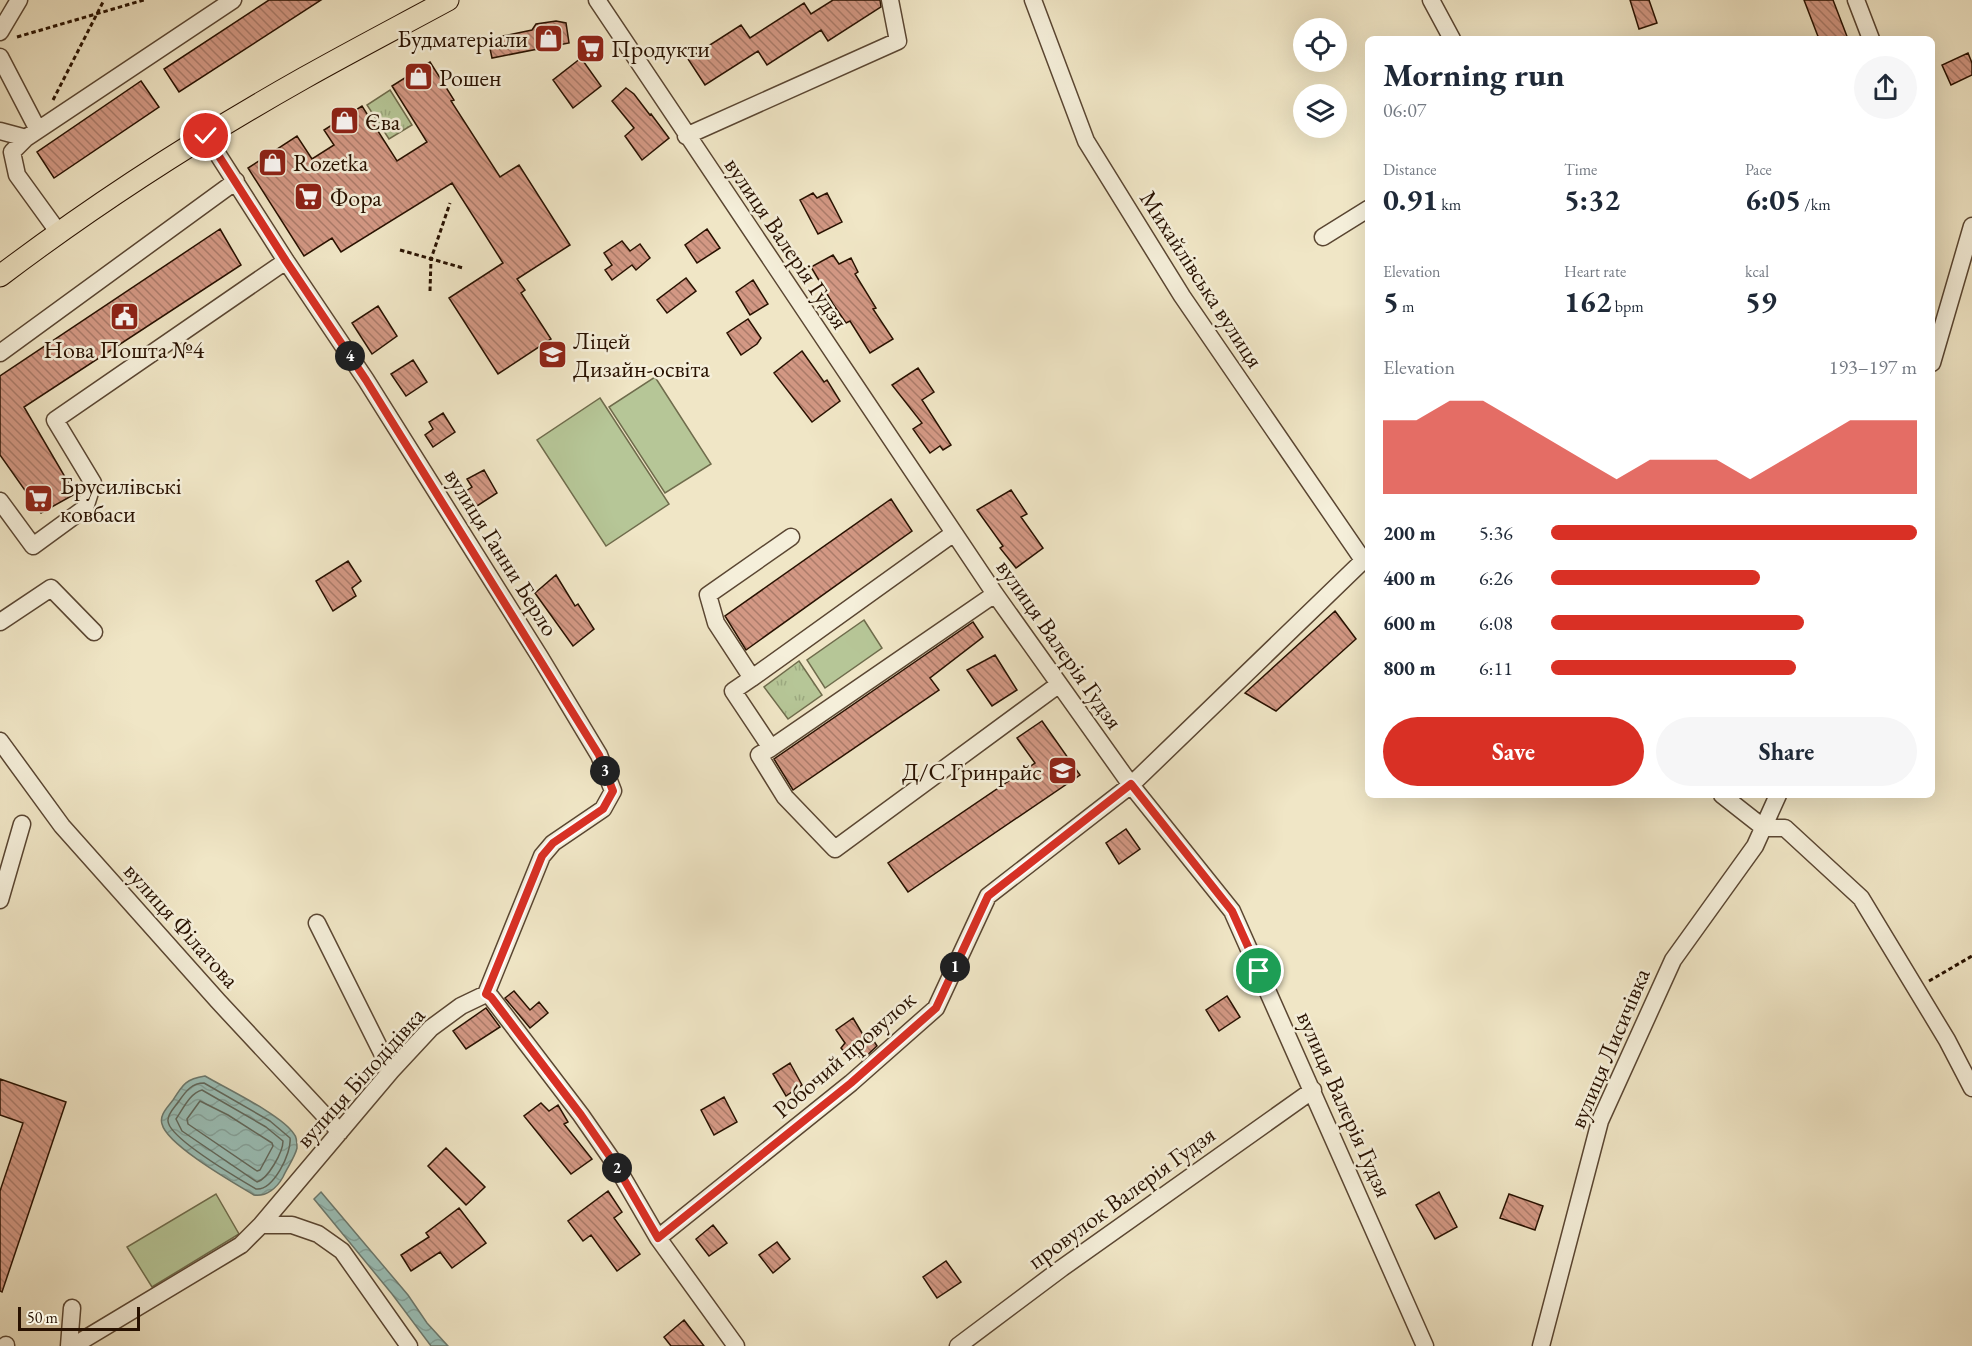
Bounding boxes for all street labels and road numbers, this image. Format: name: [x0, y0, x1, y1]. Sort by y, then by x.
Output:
street label: вулиця Валерія Гудзя: [718, 151, 856, 335]
street label: Михайлівська вулиця: [1133, 184, 1271, 374]
street label: вулиця Ганни Берло: [438, 462, 566, 642]
street label: вулиця Валерія Гудзя: [990, 553, 1130, 735]
street label: вулиця Філатова: [117, 856, 247, 995]
street label: вулиця Лисичівка: [1561, 963, 1657, 1133]
street label: Робочий провулок: [766, 983, 922, 1124]
street label: вулиця Білодідівка: [289, 1000, 432, 1154]
street label: вулиця Валерія Гудзя: [1290, 1006, 1400, 1202]
street label: провулок Валерія Гудзя: [1021, 1118, 1221, 1276]

